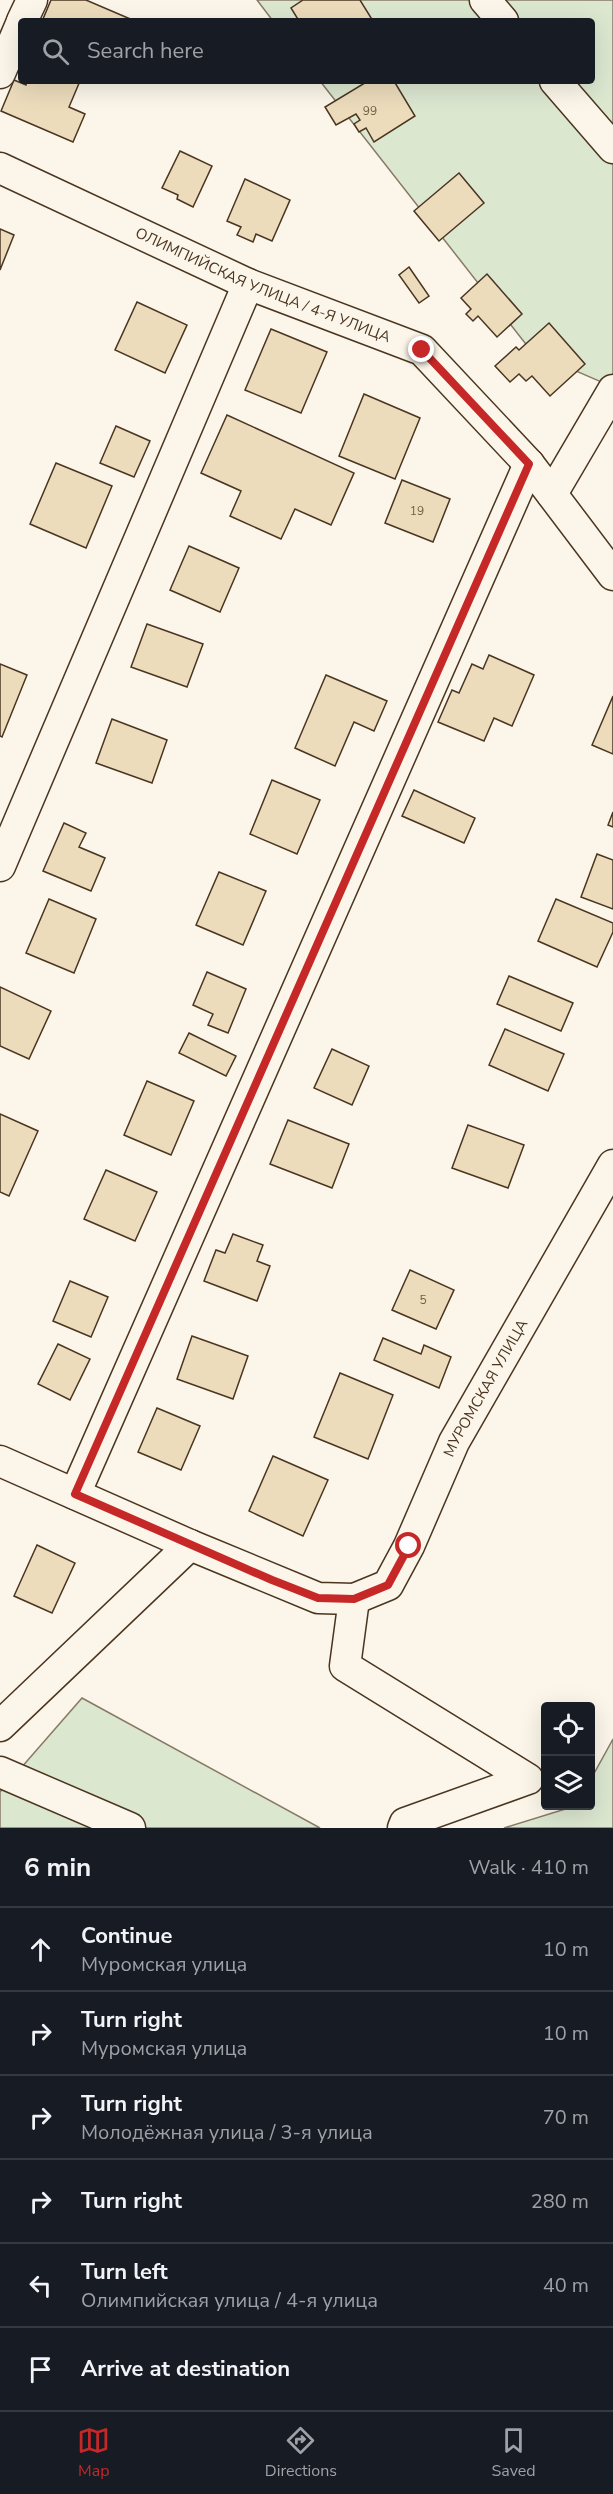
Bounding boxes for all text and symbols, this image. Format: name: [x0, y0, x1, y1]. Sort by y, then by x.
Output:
search box: [18, 18, 595, 84]
icon: search: [39, 35, 72, 68]
text: Search here: [87, 36, 204, 66]
house number: 99: [363, 103, 377, 119]
street label: ОЛИМПИЙСКАЯ УЛИЦА / 4-Я УЛИЦА: [132, 223, 394, 347]
route end: [408, 336, 434, 362]
house number: 19: [410, 503, 424, 519]
house number: 5: [419, 1292, 427, 1308]
street label: МУРОМСКАЯ УЛИЦА: [439, 1316, 532, 1460]
route start: [395, 1532, 421, 1558]
map controls: [541, 1702, 595, 1810]
button: locate: [541, 1702, 595, 1756]
button: layers: [541, 1756, 595, 1810]
text: 6 min: [24, 1850, 91, 1885]
text: Walk · 410 m: [469, 1854, 589, 1881]
text: Continue: [81, 1921, 172, 1951]
icon: ahead: [24, 1933, 57, 1966]
text: 10 m: [543, 1936, 589, 1963]
text: Муромская улица: [81, 1951, 247, 1978]
text: Turn right: [81, 2005, 182, 2035]
icon: right: [24, 2017, 57, 2050]
text: 10 m: [543, 2020, 589, 2047]
text: Муромская улица: [81, 2035, 247, 2062]
text: Turn right: [81, 2089, 182, 2119]
icon: right: [24, 2101, 57, 2134]
text: 70 m: [543, 2104, 589, 2131]
text: Молодёжная улица / 3-я улица: [81, 2119, 373, 2146]
icon: right: [24, 2185, 57, 2218]
text: Turn right: [81, 2186, 182, 2216]
text: 280 m: [531, 2188, 589, 2215]
text: Turn left: [81, 2257, 168, 2287]
icon: left: [24, 2269, 57, 2302]
text: 40 m: [543, 2272, 589, 2299]
text: Олимпийская улица / 4-я улица: [81, 2287, 378, 2314]
icon: arrive: [24, 2353, 57, 2386]
text: Arrive at destination: [81, 2354, 290, 2384]
tab: Map: [77, 2424, 110, 2482]
tab: Directions: [265, 2424, 337, 2482]
tab: Saved: [492, 2424, 536, 2482]

